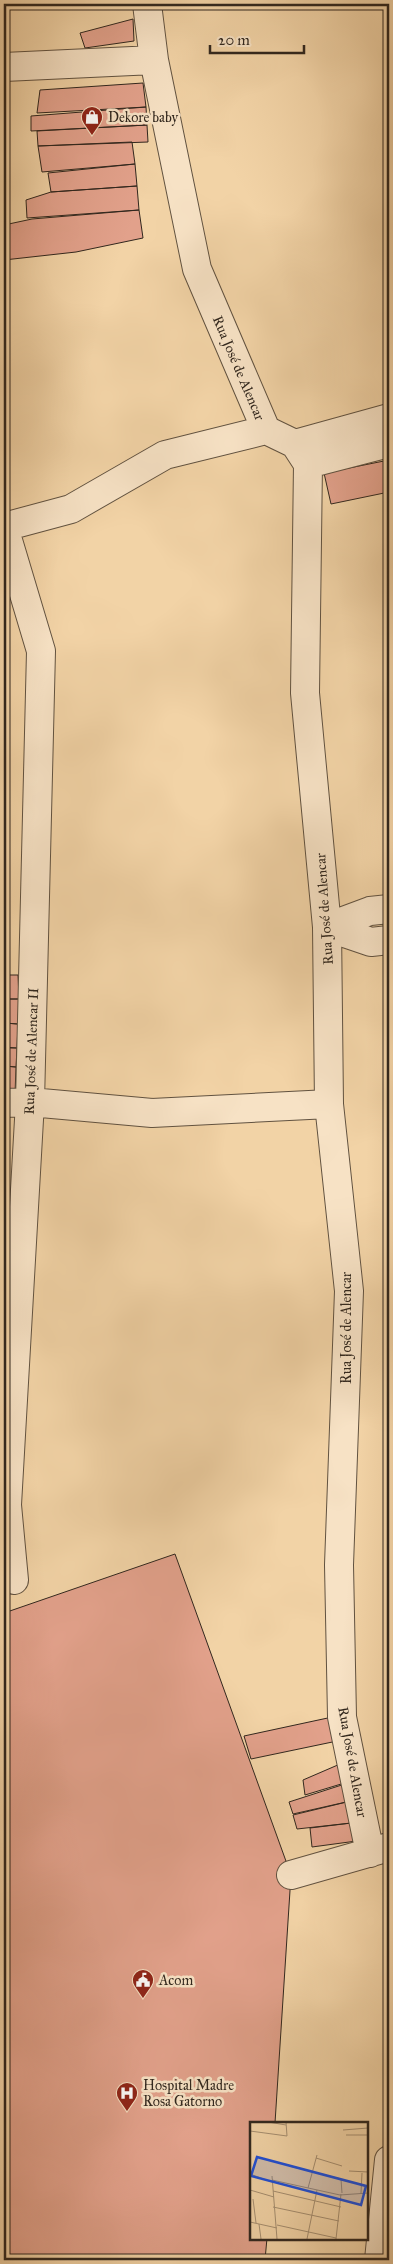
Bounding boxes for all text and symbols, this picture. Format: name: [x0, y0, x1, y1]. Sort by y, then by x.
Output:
scale bar: [210, 22, 304, 54]
text: 20 m: [218, 31, 250, 49]
shop icon: Dekore baby: [80, 105, 104, 136]
place label: Dekore baby: [108, 109, 179, 126]
street label: Rua José de Alencar: [208, 313, 269, 424]
street label: Rua José de Alencar: [312, 852, 338, 965]
street label: Rua José de Alencar II: [21, 987, 43, 1115]
street label: Rua José de Alencar: [338, 1271, 356, 1384]
street label: Rua José de Alencar: [333, 1705, 371, 1820]
public building icon: Acom: [131, 1968, 155, 1999]
place label: Acom: [158, 1972, 193, 1989]
place label: Hospital Madre Rosa Gatorno: [143, 2077, 234, 2110]
hospital icon: Hospital Madre Rosa Gatorno: [115, 2081, 139, 2112]
inset map: [250, 2122, 368, 2239]

